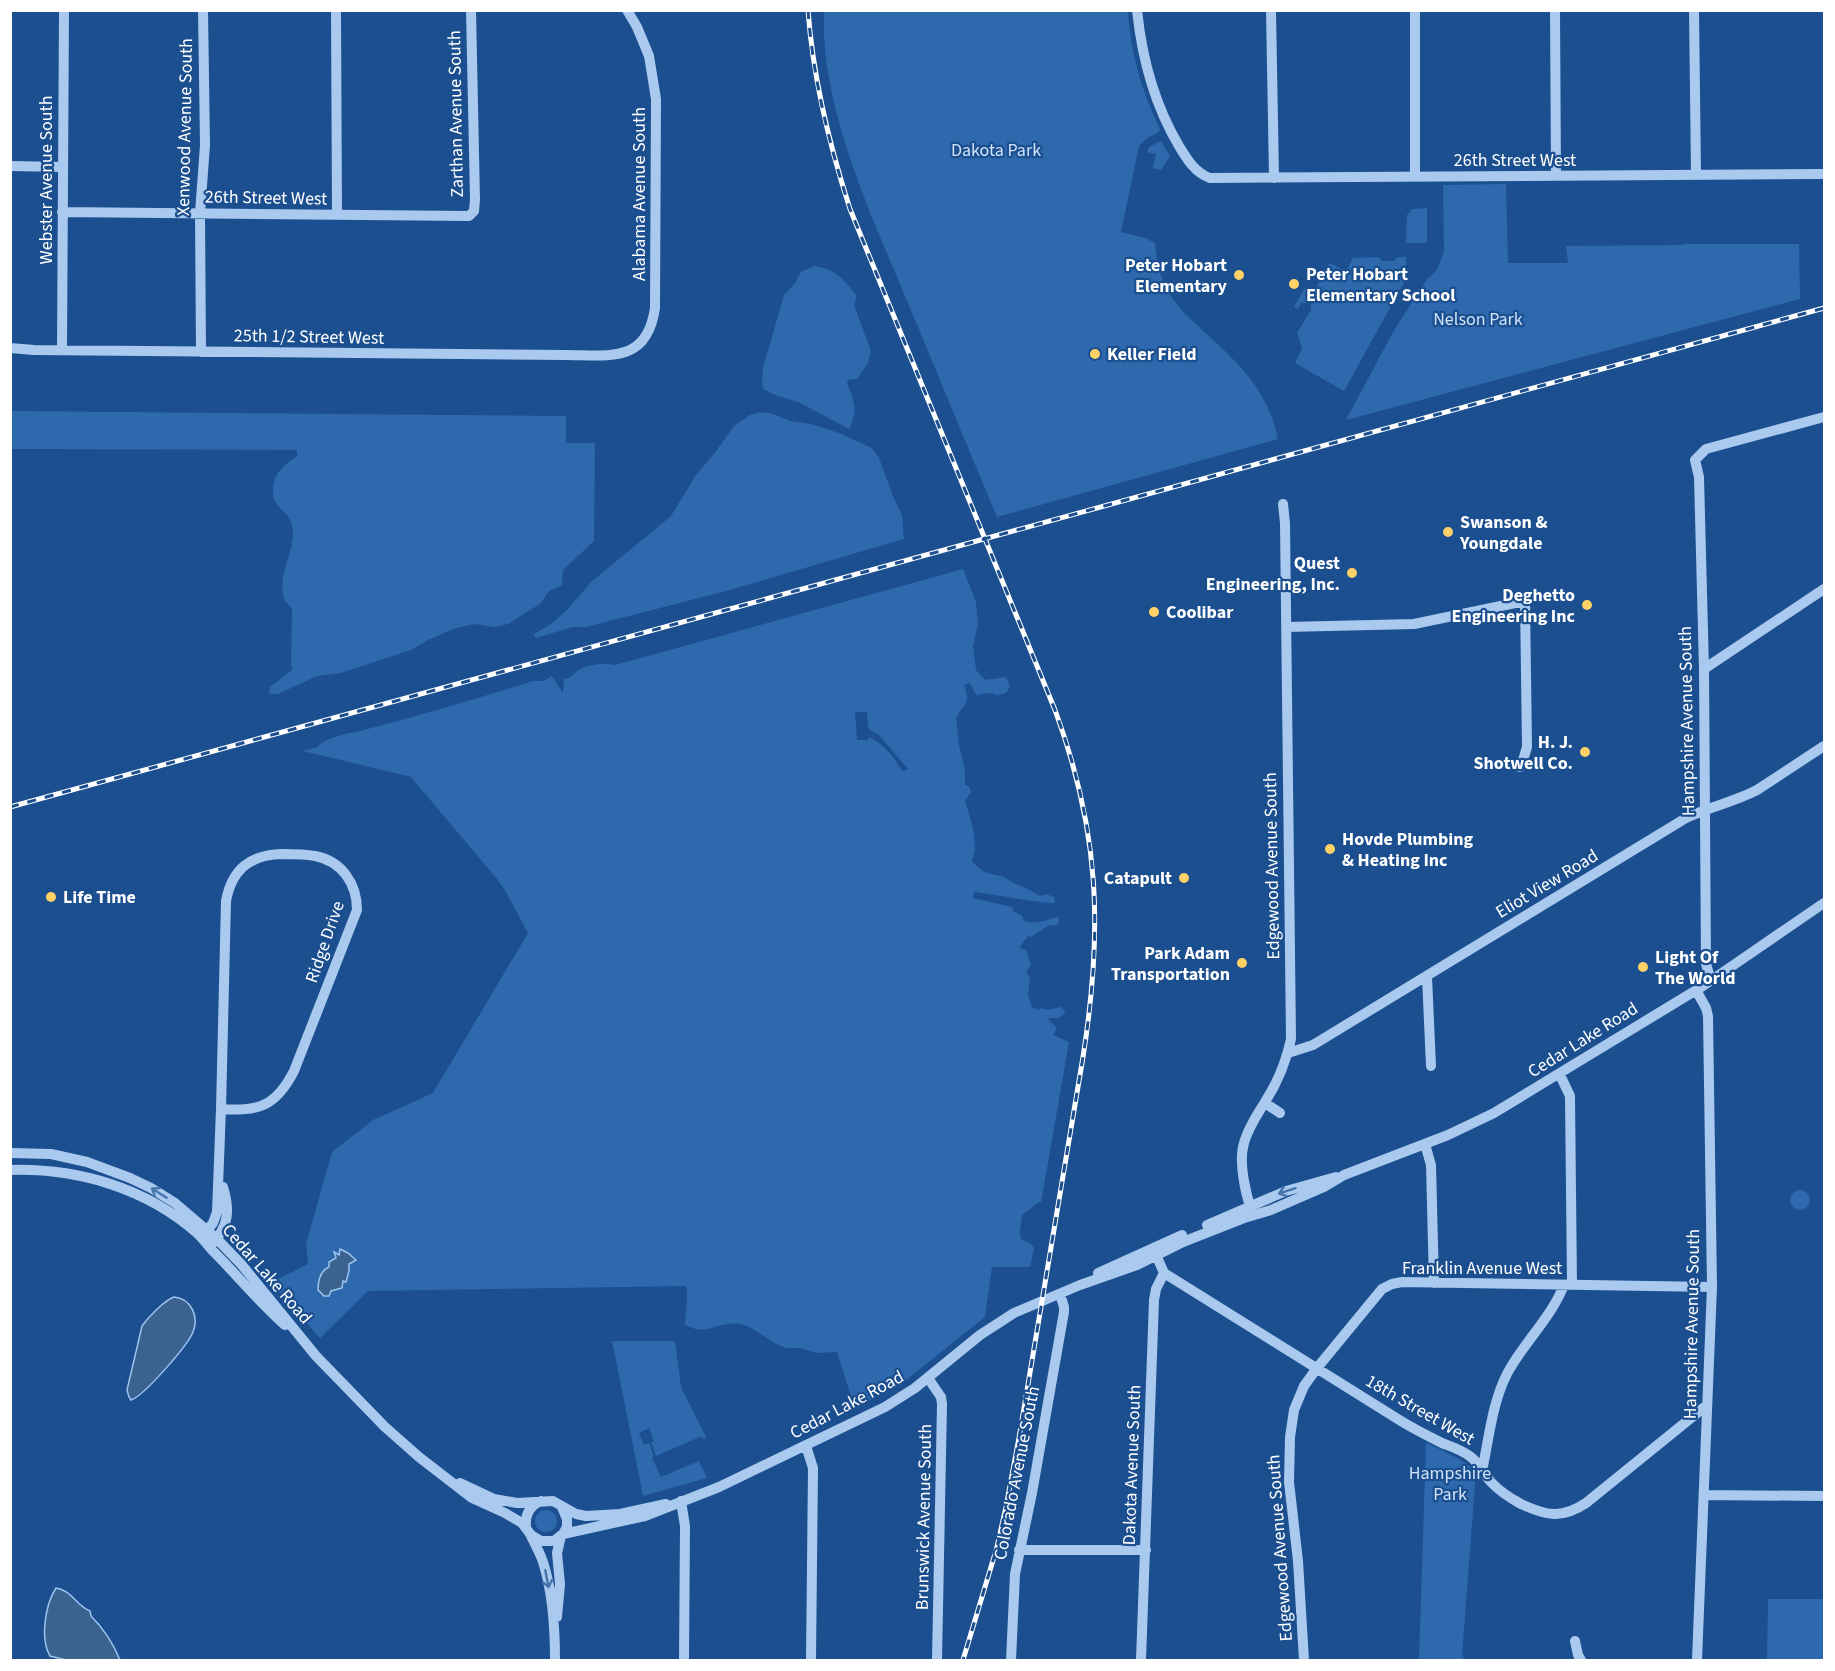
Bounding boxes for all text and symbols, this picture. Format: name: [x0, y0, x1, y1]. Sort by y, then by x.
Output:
street label: Zarthan Avenue South: [442, 30, 470, 198]
street label: Xenwood Avenue South: [171, 38, 199, 216]
street label: Webster Avenue South: [34, 96, 59, 264]
street label: Alabama Avenue South: [627, 107, 652, 281]
park label: Dakota Park: [951, 138, 1041, 163]
street label: 26th Street West: [1454, 148, 1576, 173]
street label: 26th Street West: [205, 184, 327, 212]
place label: Peter Hobart Elementary: [1125, 253, 1228, 299]
place label: Peter Hobart Elementary School: [1306, 262, 1456, 308]
marker: Peter Hobart Elementary: [1232, 268, 1246, 282]
marker: Peter Hobart Elementary School: [1287, 277, 1301, 291]
park label: Nelson Park: [1433, 307, 1523, 332]
street label: 25th 1/2 Street West: [234, 323, 384, 351]
place label: Keller Field: [1107, 342, 1197, 367]
marker: Keller Field: [1088, 347, 1102, 361]
place label: Swanson & Youngdale: [1459, 510, 1547, 556]
marker: Swanson & Youngdale: [1441, 525, 1455, 539]
place label: Quest Engineering, Inc.: [1206, 551, 1340, 597]
marker: Quest Engineering, Inc.: [1345, 566, 1359, 580]
place label: Deghetto Engineering Inc: [1452, 583, 1576, 629]
marker: Deghetto Engineering Inc: [1580, 598, 1594, 612]
place label: Coolibar: [1166, 600, 1234, 625]
marker: Coolibar: [1147, 605, 1161, 619]
street label: Hampshire Avenue South: [1673, 626, 1701, 816]
place label: H. J. Shotwell Co.: [1474, 730, 1573, 776]
marker: H. J. Shotwell Co.: [1578, 745, 1592, 759]
street label: Edgewood Avenue South: [1258, 772, 1286, 960]
place label: Hovde Plumbing & Heating Inc: [1342, 827, 1474, 873]
marker: Hovde Plumbing & Heating Inc: [1323, 842, 1337, 856]
street label: Eliot View Road: [1491, 844, 1603, 924]
place label: Catapult: [1104, 866, 1172, 891]
marker: Catapult: [1177, 871, 1191, 885]
place label: Life Time: [63, 885, 136, 910]
marker: Life Time: [44, 890, 58, 904]
street label: Ridge Drive: [299, 898, 351, 986]
place label: Park Adam Transportation: [1111, 941, 1230, 987]
place label: Light Of The World: [1655, 945, 1735, 991]
marker: Park Adam Transportation: [1235, 956, 1249, 970]
marker: Light Of The World: [1636, 960, 1650, 974]
street label: Cedar Lake Road: [1523, 996, 1643, 1084]
one-way arrow: [1278, 1186, 1297, 1197]
one-way arrow: [151, 1187, 168, 1199]
street label: Cedar Lake Road: [216, 1218, 318, 1330]
street label: Hampshire Avenue South: [1678, 1229, 1706, 1419]
street label: Franklin Avenue West: [1402, 1256, 1562, 1281]
street label: Cedar Lake Road: [786, 1364, 908, 1446]
street label: 18th Street West: [1361, 1369, 1479, 1451]
street label: Colorado Avenue South: [988, 1384, 1046, 1562]
street label: Dakota Avenue South: [1117, 1384, 1147, 1546]
street label: Brunswick Avenue South: [910, 1424, 938, 1610]
street label: Edgewood Avenue South: [1261, 1454, 1299, 1642]
park label: Hampshire Park: [1409, 1461, 1491, 1507]
one-way arrow: [542, 1569, 553, 1589]

